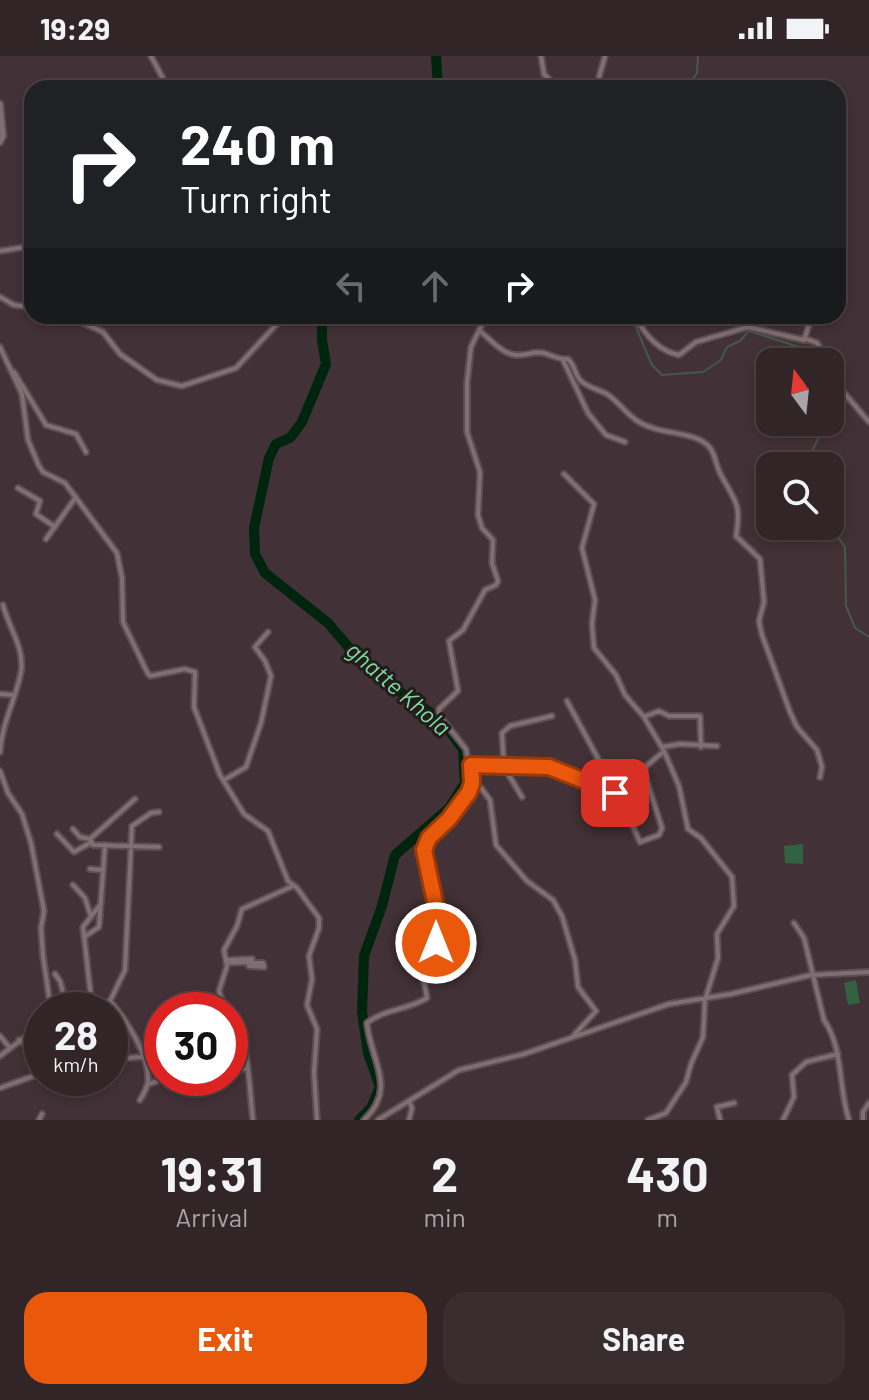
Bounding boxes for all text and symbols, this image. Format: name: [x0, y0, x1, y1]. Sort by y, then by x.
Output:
text: 19:29: [40, 10, 110, 46]
text: 240 m: [180, 109, 335, 176]
icon: right: [48, 112, 152, 216]
text: Turn right: [180, 177, 332, 220]
icon: left: [329, 264, 373, 308]
icon: ahead: [413, 264, 457, 308]
icon: right: [497, 264, 541, 308]
north arrow: [756, 348, 844, 436]
map controls: [756, 348, 844, 540]
button: search: [756, 452, 844, 540]
water label: ghatte Khola: [341, 635, 457, 741]
pin: [581, 759, 649, 827]
icon: arrive: [593, 771, 637, 815]
position arrow: [394, 901, 478, 985]
speed limit sign: 30: [144, 992, 248, 1096]
text: 28: [54, 1010, 98, 1058]
text: km/h: [53, 1052, 99, 1076]
text: 19:31: [160, 1144, 263, 1202]
text: 2: [431, 1144, 458, 1202]
text: 430: [626, 1144, 709, 1202]
text: Arrival: [175, 1201, 248, 1232]
text: min: [424, 1201, 466, 1232]
text: m: [657, 1201, 678, 1232]
button: Exit: [24, 1292, 427, 1384]
button: Share: [443, 1292, 845, 1384]

